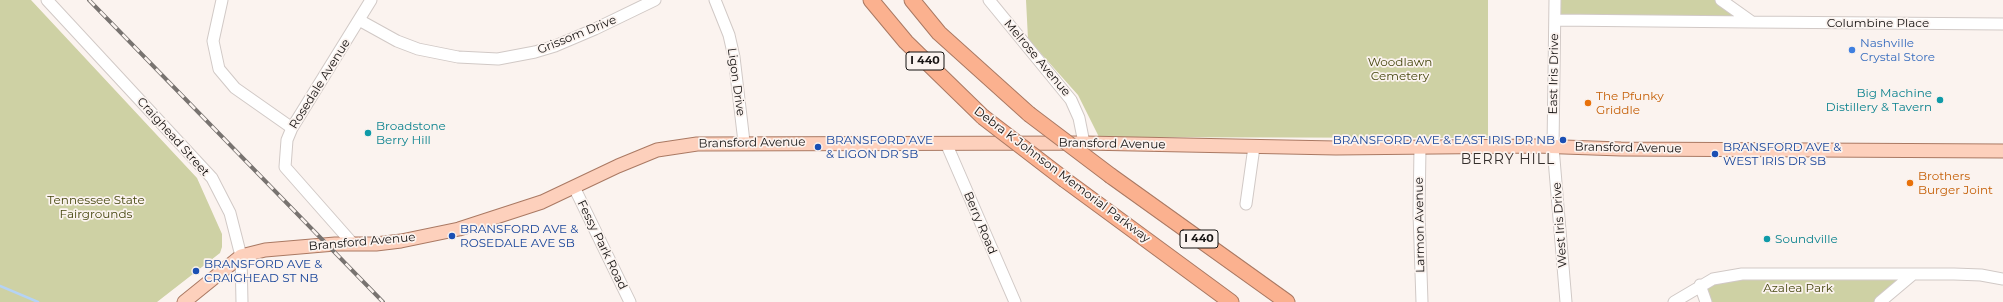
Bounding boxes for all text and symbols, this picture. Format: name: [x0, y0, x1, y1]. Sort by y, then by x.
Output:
street label: Grissom Drive: [535, 13, 619, 57]
street label: Columbine Place: [1827, 16, 1929, 30]
street label: Melrose Avenue: [1001, 17, 1073, 99]
street label: East Iris Drive: [1546, 33, 1562, 115]
street label: Rosedale Avenue: [286, 36, 354, 132]
place label: Nashville Crystal Store: [1860, 36, 1935, 64]
marker: Nashville Crystal Store: [1847, 45, 1857, 55]
street label: Ligon Drive: [724, 47, 748, 117]
road number: I 440: [906, 52, 944, 70]
park label: Woodlawn Cemetery: [1368, 55, 1432, 83]
place label: Big Machine Distillery & Tavern: [1826, 86, 1932, 114]
place label: The Pfunky Griddle: [1596, 89, 1664, 117]
street label: Craighead Street: [134, 95, 212, 179]
marker: Big Machine Distillery & Tavern: [1935, 95, 1945, 105]
marker: The Pfunky Griddle: [1583, 98, 1593, 108]
street label: Debra K Johnson Memorial Parkway: [971, 104, 1153, 246]
place label: Broadstone Berry Hill: [376, 119, 446, 147]
marker: Broadstone Berry Hill: [363, 128, 373, 138]
place label: BRANSFORD AVE & LIGON DR SB: [826, 133, 933, 161]
place label: BRANSFORD AVE & EAST IRIS DR NB: [1333, 133, 1555, 147]
street label: Bransford Avenue: [698, 135, 806, 151]
marker: BRANSFORD AVE & EAST IRIS DR NB: [1558, 135, 1568, 145]
street label: Bransford Avenue: [1058, 136, 1166, 152]
street label: Bransford Avenue: [1574, 140, 1682, 156]
place label: BRANSFORD AVE & WEST IRIS DR SB: [1723, 140, 1841, 168]
marker: BRANSFORD AVE & LIGON DR SB: [813, 142, 823, 152]
marker: BRANSFORD AVE & WEST IRIS DR SB: [1710, 149, 1720, 159]
district label: BERRY HILL: [1461, 152, 1555, 168]
place label: Brothers Burger Joint: [1918, 169, 1993, 197]
street label: Larmon Avenue: [1412, 177, 1428, 273]
marker: Brothers Burger Joint: [1905, 178, 1915, 188]
street label: West Iris Drive: [1550, 182, 1570, 268]
street label: Berry Road: [960, 189, 1000, 257]
park label: Tennessee State Fairgrounds: [47, 193, 145, 221]
street label: Fessy Park Road: [574, 198, 630, 292]
place label: BRANSFORD AVE & ROSEDALE AVE SB: [460, 222, 578, 250]
street label: Bransford Avenue: [308, 230, 416, 254]
road number: I 440: [1180, 230, 1218, 248]
marker: BRANSFORD AVE & ROSEDALE AVE SB: [447, 231, 457, 241]
place label: Soundville: [1775, 232, 1838, 246]
marker: Soundville: [1762, 234, 1772, 244]
place label: BRANSFORD AVE & CRAIGHEAD ST NB: [204, 257, 322, 285]
marker: BRANSFORD AVE & CRAIGHEAD ST NB: [191, 266, 201, 276]
park label: Azalea Park: [1763, 281, 1833, 295]

